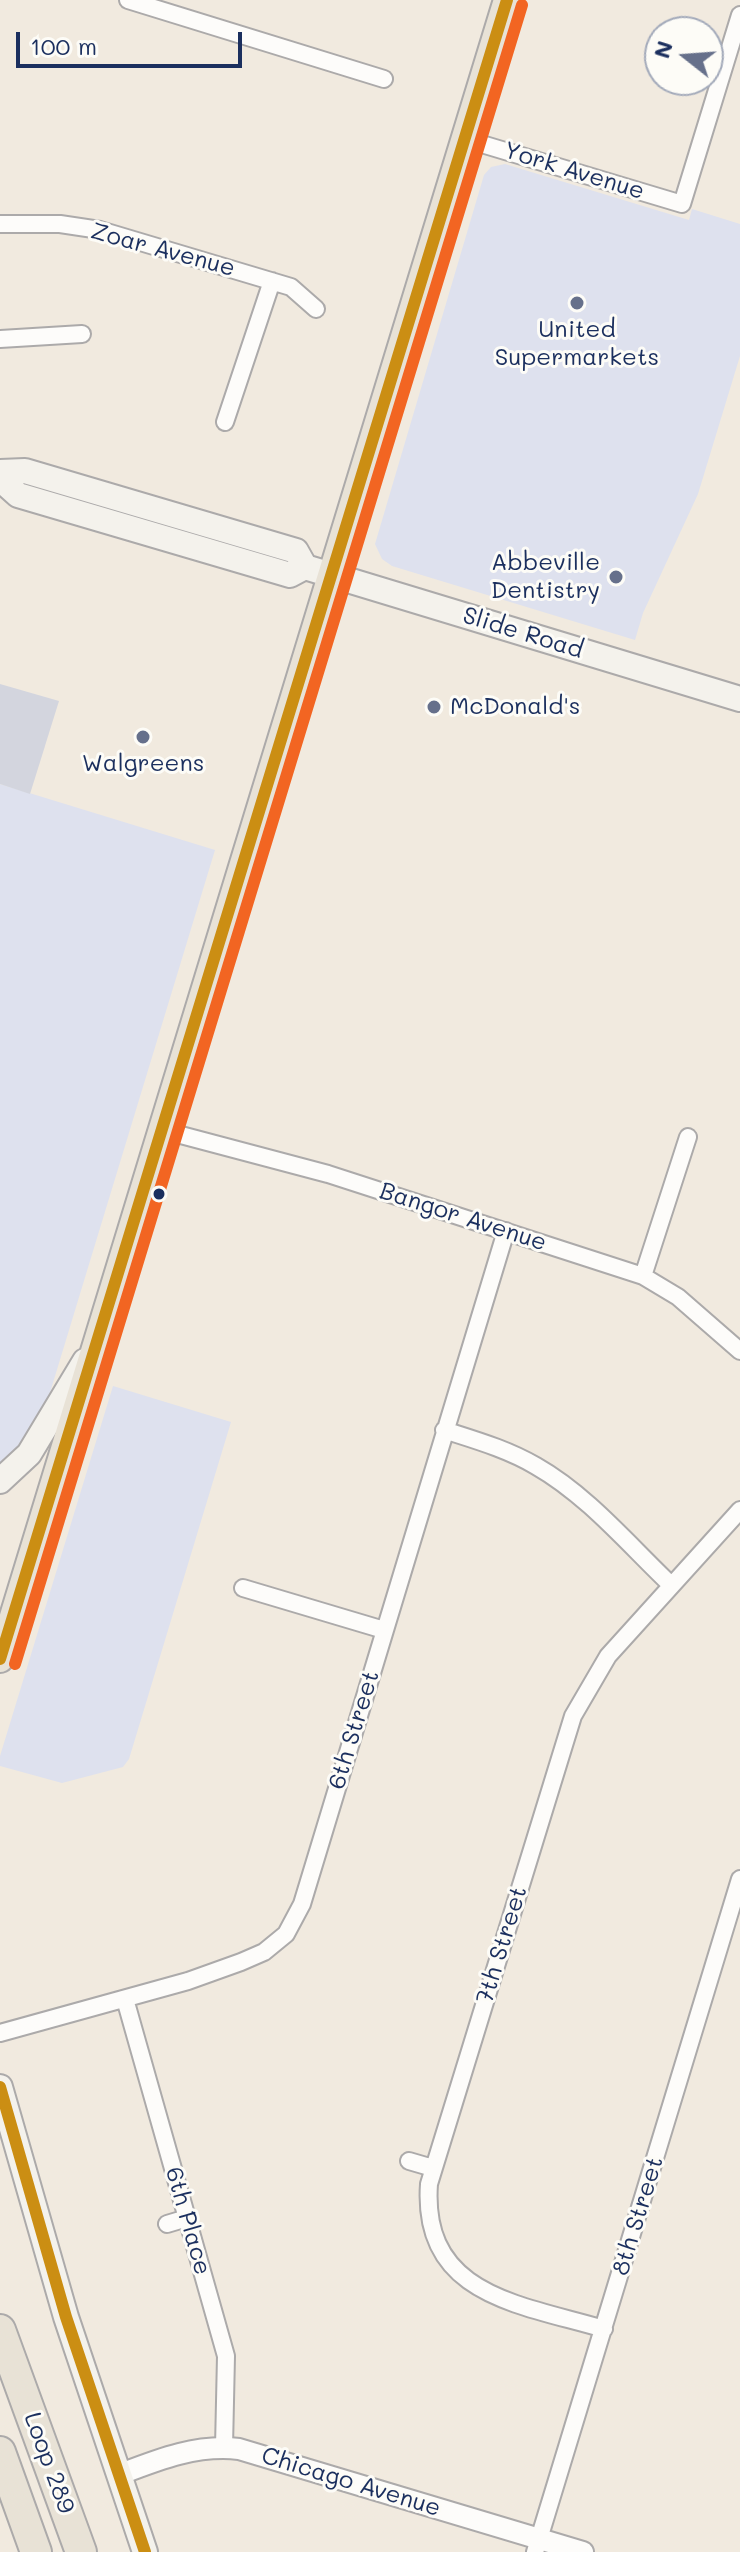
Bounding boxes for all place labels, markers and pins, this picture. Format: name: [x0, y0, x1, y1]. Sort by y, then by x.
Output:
marker: United Supermarkets: [568, 294, 586, 312]
place label: United Supermarkets: [495, 316, 659, 372]
place label: Abbeville Dentistry: [491, 549, 600, 605]
marker: Abbeville Dentistry: [607, 568, 625, 586]
place label: McDonald's: [450, 693, 580, 721]
marker: McDonald's: [425, 698, 443, 716]
marker: Walgreens: [134, 728, 152, 746]
place label: Walgreens: [82, 750, 204, 778]
unlabelled marker: [151, 1186, 167, 1202]

